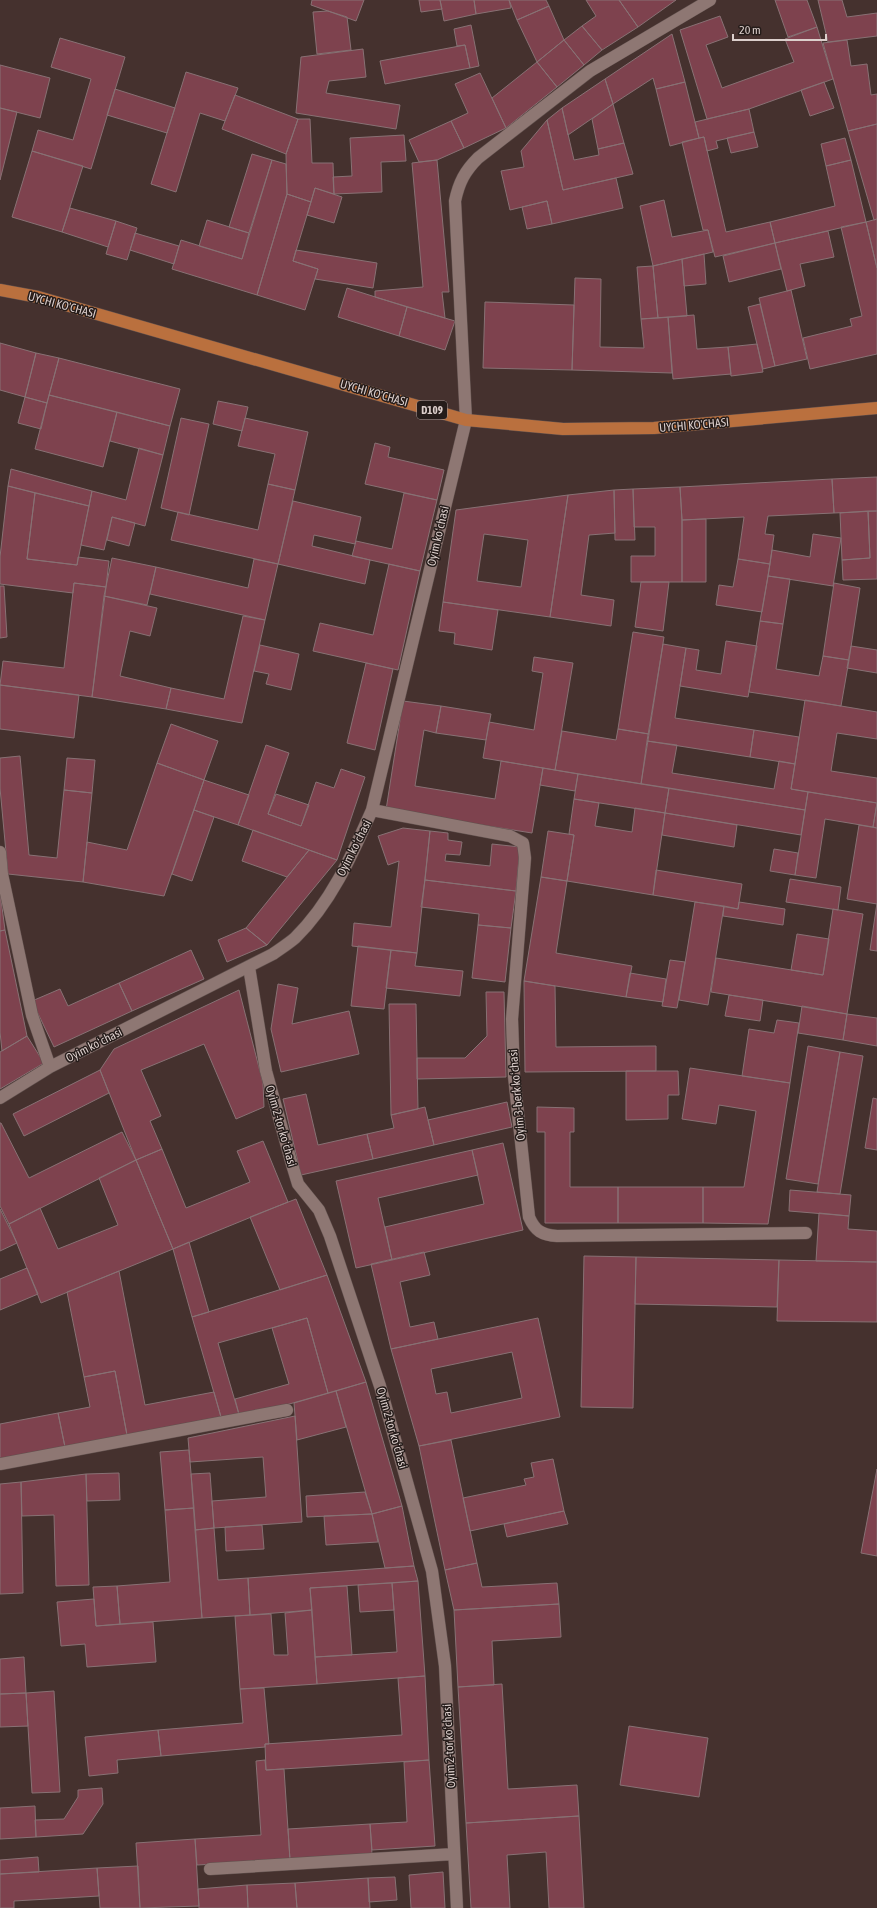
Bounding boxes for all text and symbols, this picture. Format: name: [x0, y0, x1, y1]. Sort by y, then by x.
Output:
scale bar: [733, 16, 826, 42]
text: 20 m: [739, 23, 761, 37]
street label: UYCHI KO'CHASI: [26, 289, 98, 321]
street label: UYCHI KO'CHASI: [338, 377, 410, 409]
road number: D109: [417, 401, 447, 419]
street label: UYCHI KO'CHASI: [659, 415, 729, 435]
street label: Oyim koʻchasi: [424, 505, 452, 567]
street label: Oyim koʻchasi: [334, 818, 374, 878]
street label: Oyim koʻchasi: [64, 1025, 124, 1065]
street label: Oyim 3-berk koʻchasi: [506, 1049, 528, 1141]
street label: Oyim 2-tor koʻchasi: [263, 1084, 299, 1168]
street label: Oyim 2-tor koʻchasi: [374, 1386, 410, 1470]
street label: Oyim 2-tor koʻchasi: [440, 1704, 458, 1788]

